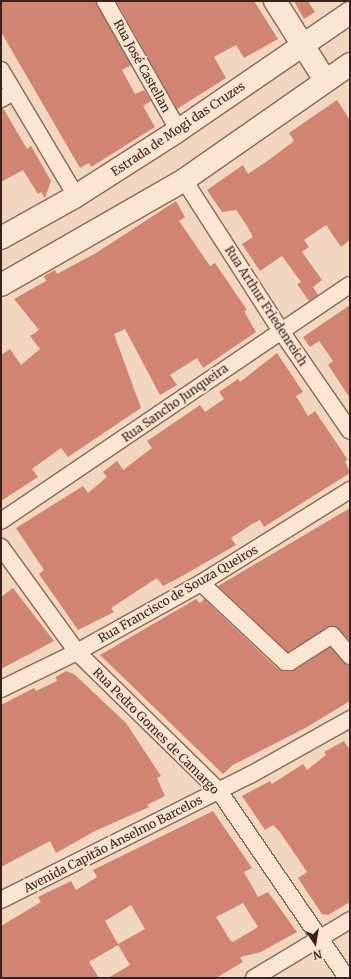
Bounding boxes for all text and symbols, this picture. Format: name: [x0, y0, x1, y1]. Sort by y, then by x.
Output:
street label: Rua José Castellan: [111, 17, 173, 115]
street label: Estrada de Mogi das Cruzes: [108, 79, 248, 179]
street label: Rua Arthur Friedenreich: [222, 243, 310, 369]
street label: Rua Sancho Junqueira: [119, 361, 231, 445]
street label: Rua Francisco de Souza Queiros: [96, 542, 260, 646]
street label: Rua Pedro Gomes de Camargo: [90, 665, 222, 797]
street label: Avenida Capitão Anselmo Barcelos: [21, 793, 205, 895]
north arrow: [295, 923, 335, 963]
text: N: [312, 947, 323, 962]

